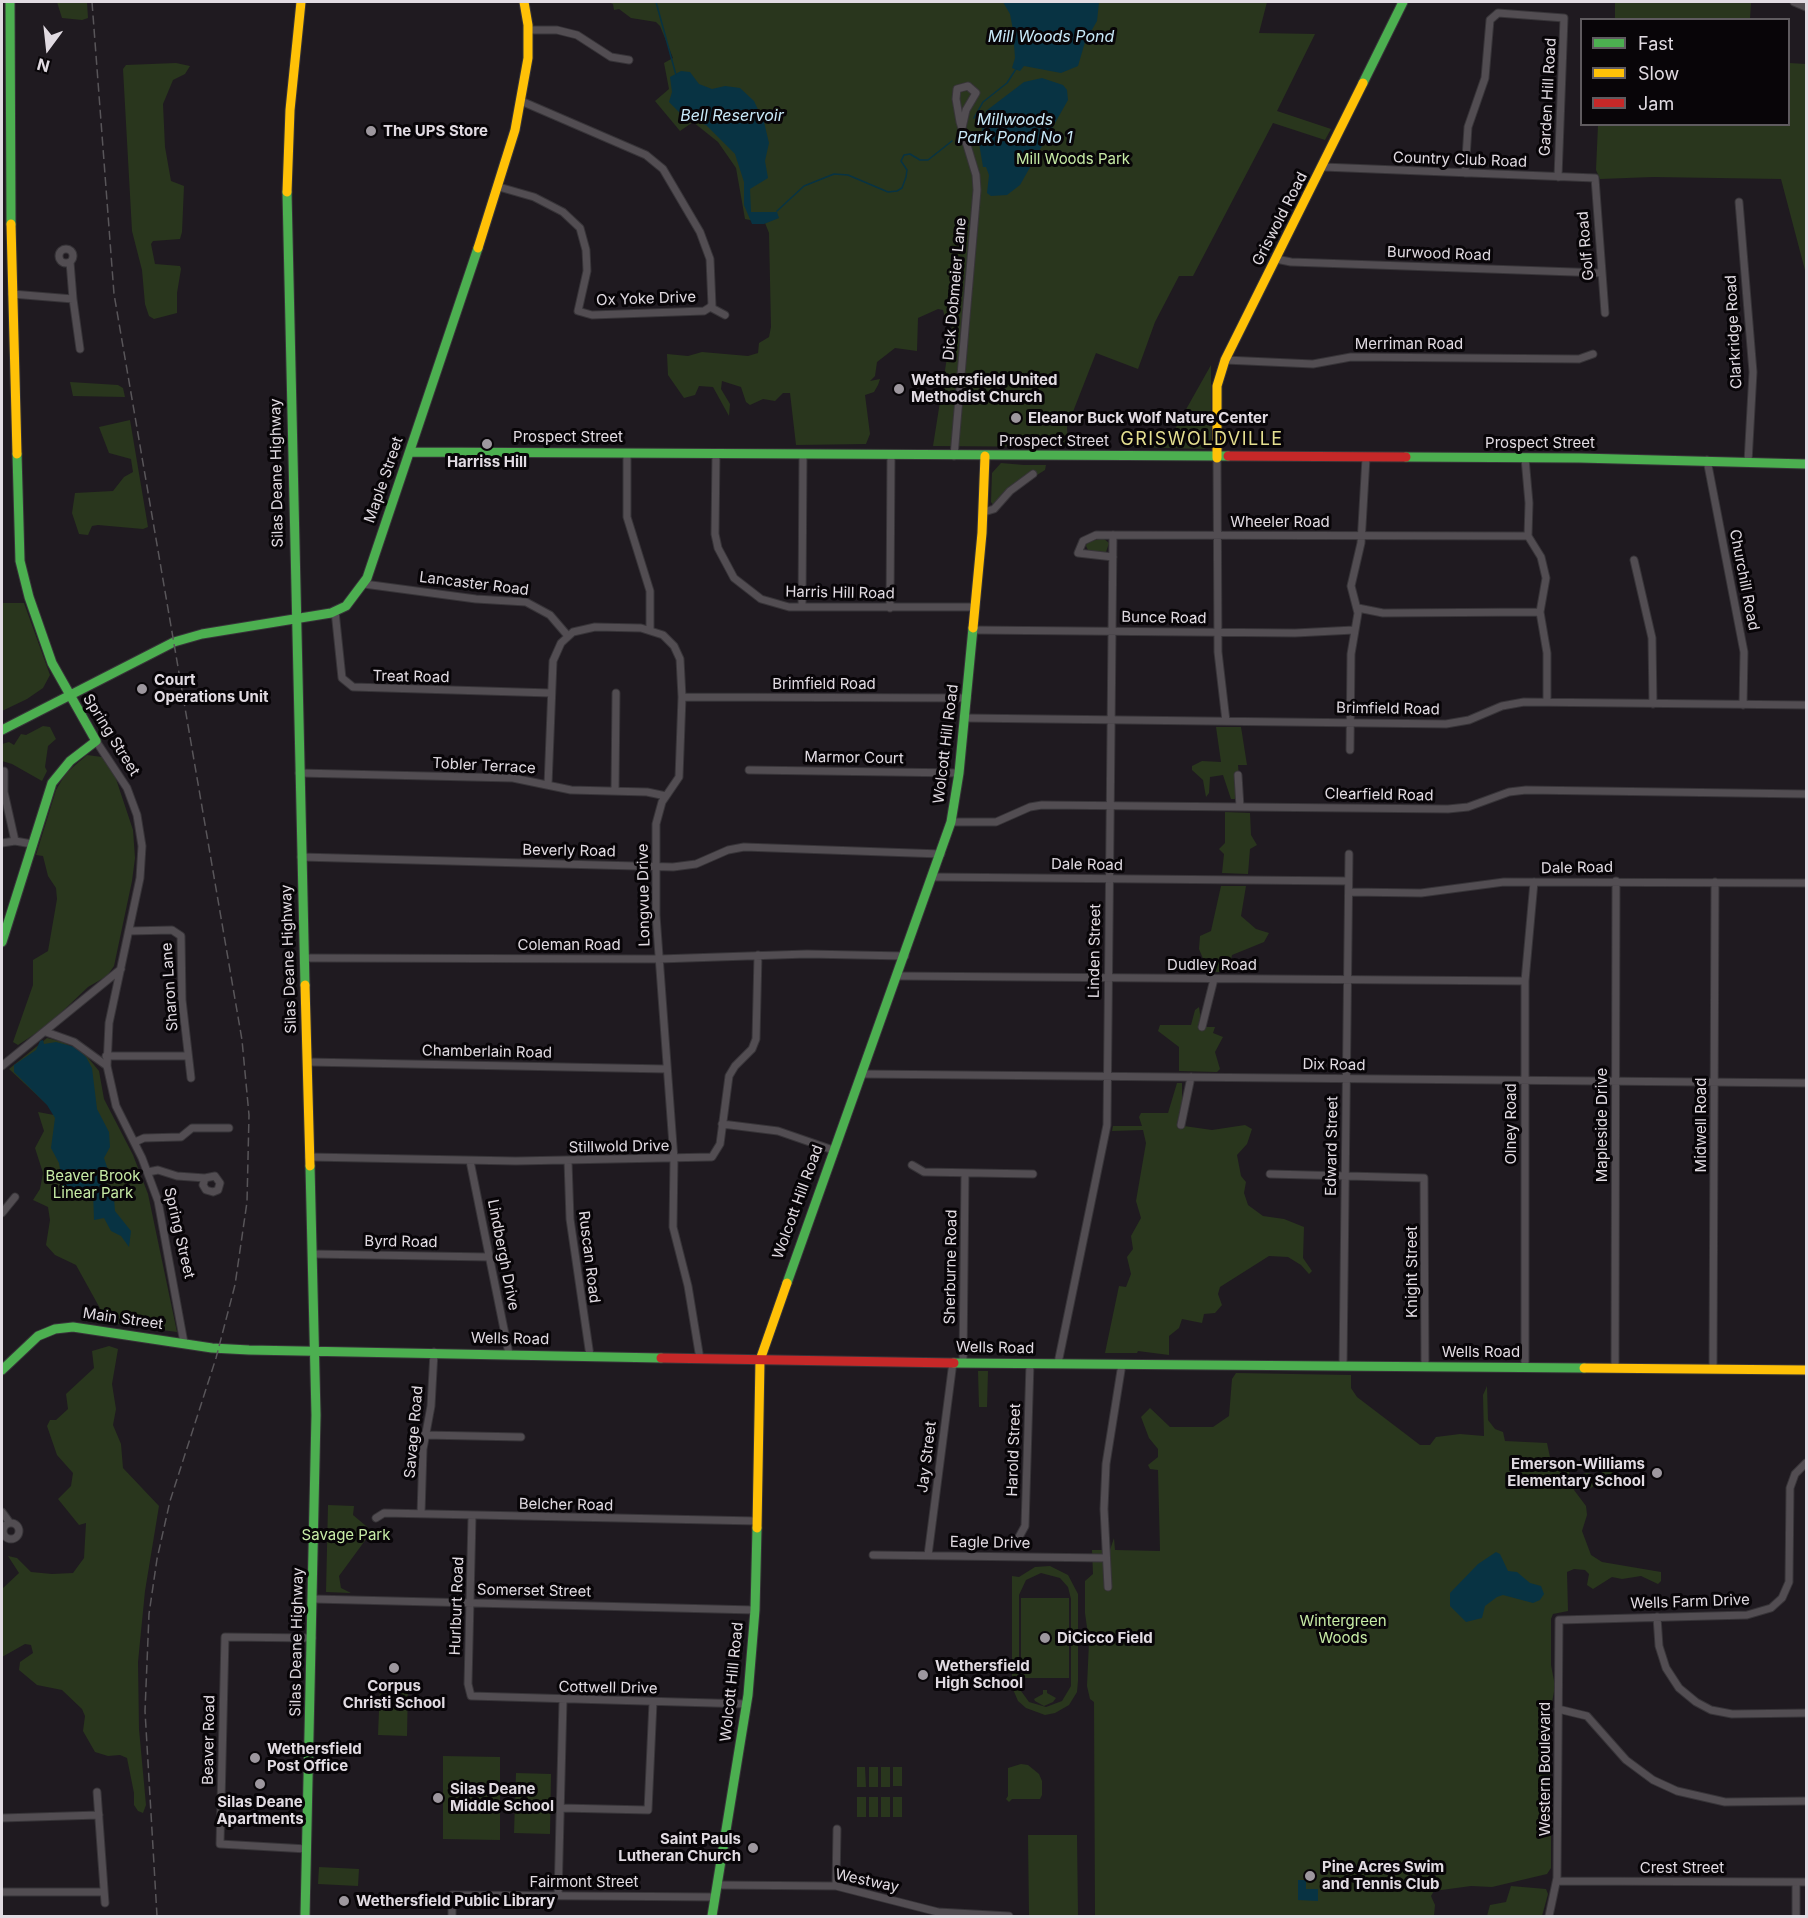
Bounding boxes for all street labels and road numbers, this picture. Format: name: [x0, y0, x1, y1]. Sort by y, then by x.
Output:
street label: Garden Hill Road: [1536, 37, 1560, 157]
street label: Country Club Road: [1393, 149, 1527, 171]
street label: Griswold Road: [1249, 169, 1311, 269]
street label: Golf Road: [1574, 210, 1598, 282]
street label: Dick Dobmeier Lane: [940, 217, 970, 361]
street label: Burwood Road: [1387, 243, 1491, 265]
street label: Clarkridge Road: [1722, 275, 1746, 389]
street label: Ox Yoke Drive: [596, 288, 696, 310]
street label: Merriman Road: [1355, 335, 1463, 353]
street label: Silas Deane Highway: [267, 398, 287, 548]
street label: Prospect Street: [513, 428, 623, 446]
street label: Prospect Street: [999, 432, 1109, 450]
street label: Maple Street: [361, 434, 407, 526]
street label: Prospect Street: [1485, 434, 1595, 452]
street label: Wheeler Road: [1230, 513, 1330, 531]
street label: Churchill Road: [1725, 528, 1763, 632]
street label: Lancaster Road: [418, 568, 530, 600]
street label: Harris Hill Road: [785, 583, 895, 603]
street label: Bunce Road: [1121, 608, 1207, 628]
street label: Treat Road: [372, 667, 450, 687]
street label: Brimfield Road: [772, 675, 876, 693]
street label: Wolcott Hill Road: [930, 683, 962, 805]
street label: Spring Street: [79, 691, 143, 779]
street label: Brimfield Road: [1336, 699, 1440, 719]
street label: Marmor Court: [804, 748, 904, 768]
street label: Tobler Terrace: [432, 754, 536, 778]
street label: Clearfield Road: [1324, 785, 1434, 805]
street label: Beverly Road: [522, 841, 616, 861]
street label: Longvue Drive: [634, 843, 654, 947]
street label: Dale Road: [1051, 855, 1123, 875]
street label: Dale Road: [1541, 858, 1613, 878]
street label: Silas Deane Highway: [277, 884, 301, 1034]
street label: Linden Street: [1085, 904, 1105, 998]
street label: Coleman Road: [517, 936, 621, 954]
street label: Sharon Lane: [158, 942, 182, 1032]
street label: Dudley Road: [1167, 956, 1257, 974]
street label: Chamberlain Road: [422, 1042, 552, 1062]
street label: Dix Road: [1302, 1055, 1366, 1075]
street label: Mapleside Drive: [1593, 1068, 1611, 1182]
street label: Midwell Road: [1692, 1078, 1710, 1172]
street label: Olney Road: [1502, 1083, 1520, 1165]
street label: Edward Street: [1322, 1096, 1342, 1196]
street label: Stillwold Drive: [569, 1137, 669, 1157]
street label: Wolcott Hill Road: [769, 1142, 827, 1262]
street label: Spring Street: [160, 1186, 198, 1280]
street label: Lindbergh Drive: [483, 1198, 523, 1312]
street label: Sherburne Road: [941, 1209, 961, 1325]
street label: Ruscan Road: [574, 1210, 604, 1304]
street label: Knight Street: [1403, 1226, 1421, 1318]
street label: Byrd Road: [364, 1232, 438, 1252]
street label: Main Street: [82, 1304, 164, 1334]
street label: Wells Road: [471, 1329, 549, 1349]
street label: Wells Road: [956, 1338, 1034, 1358]
street label: Wells Road: [1442, 1343, 1520, 1361]
street label: Savage Road: [401, 1385, 427, 1479]
street label: Harold Street: [1003, 1403, 1025, 1497]
street label: Jay Street: [914, 1420, 940, 1494]
street label: Belcher Road: [519, 1495, 613, 1515]
street label: Eagle Drive: [950, 1533, 1030, 1553]
street label: Hurlburt Road: [446, 1556, 468, 1656]
street label: Silas Deane Highway: [287, 1567, 307, 1717]
street label: Somerset Street: [477, 1581, 591, 1601]
street label: Wells Farm Drive: [1630, 1591, 1750, 1613]
street label: Wolcott Hill Road: [717, 1621, 747, 1743]
street label: Cottwell Drive: [558, 1678, 658, 1698]
street label: Beaver Road: [199, 1695, 219, 1785]
street label: Western Boulevard: [1536, 1702, 1554, 1836]
street label: Crest Street: [1640, 1859, 1724, 1877]
street label: Westway: [833, 1865, 901, 1897]
street label: Fairmont Street: [530, 1873, 638, 1891]

